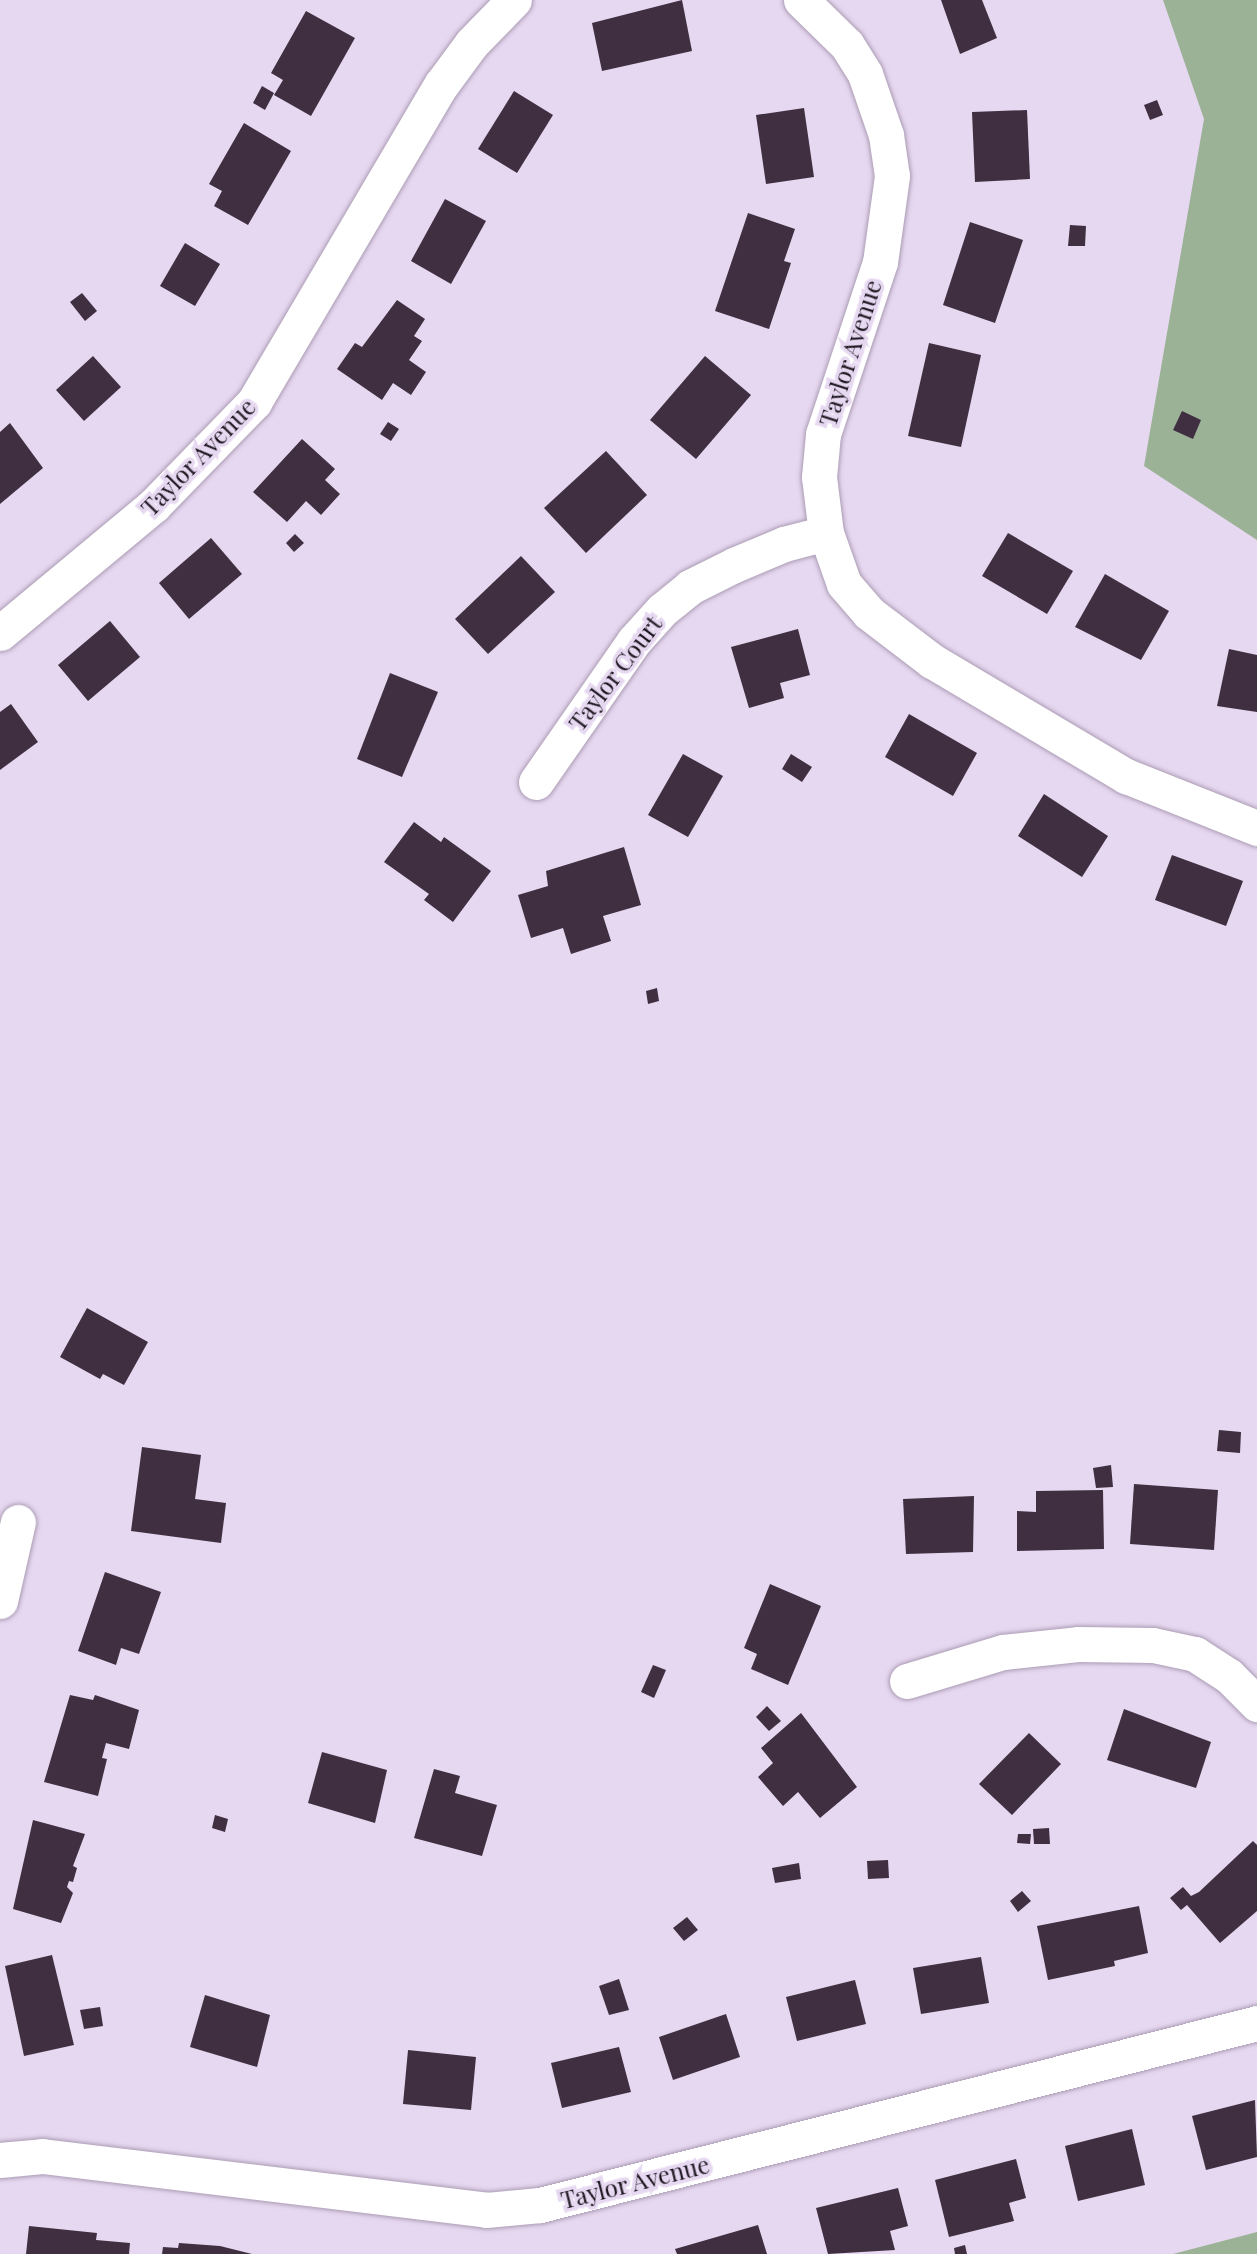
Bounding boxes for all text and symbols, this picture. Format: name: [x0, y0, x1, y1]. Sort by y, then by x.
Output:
street label: Taylor Avenue: [813, 276, 887, 430]
street label: Taylor Avenue: [134, 392, 262, 522]
street label: Taylor Court: [562, 610, 668, 736]
street label: Taylor Avenue: [557, 2149, 713, 2215]

